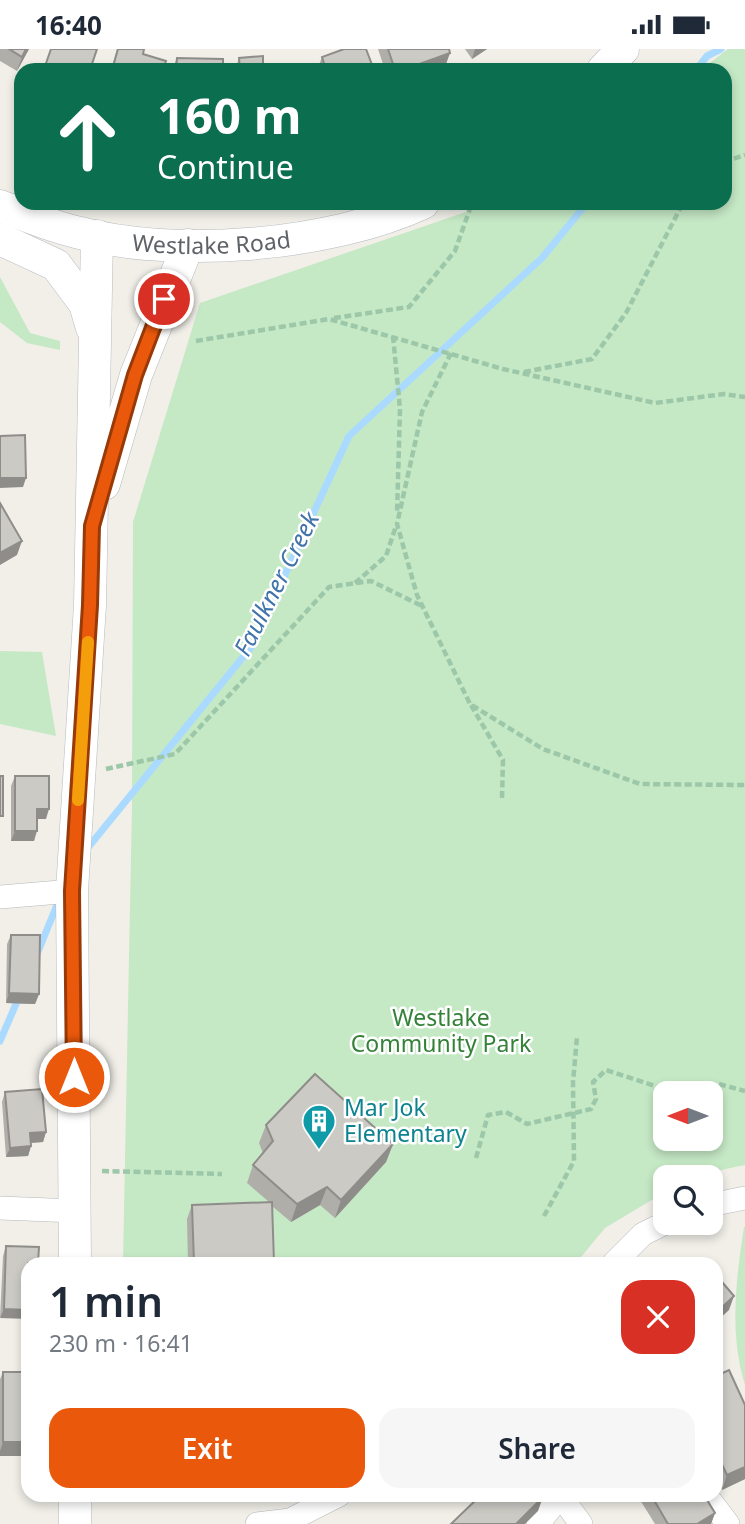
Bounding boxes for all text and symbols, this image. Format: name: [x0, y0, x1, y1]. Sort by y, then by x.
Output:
text: 16:40: [35, 7, 102, 43]
text: 160 m: [157, 82, 302, 148]
icon: ahead: [42, 91, 133, 182]
text: Continue: [157, 145, 294, 188]
street label: Westlake Road: [131, 223, 292, 261]
pin: [134, 269, 194, 329]
icon: arrive: [145, 280, 183, 318]
water label: Faulkner Creek: [225, 505, 327, 661]
park label: Westlake Community Park: [351, 1001, 532, 1059]
position arrow: [37, 1040, 111, 1114]
north arrow: [653, 1081, 723, 1151]
map controls: [653, 1081, 723, 1235]
place label: Mar Jok Elementary: [344, 1091, 467, 1149]
building icon: Mar Jok Elementary: [300, 1102, 338, 1151]
button: search: [653, 1165, 723, 1235]
text: 1 min: [49, 1272, 163, 1329]
button: close: [621, 1280, 695, 1354]
text: 230 m · 16:41: [49, 1327, 193, 1359]
button: Exit: [49, 1408, 365, 1488]
button: Share: [379, 1408, 695, 1488]

